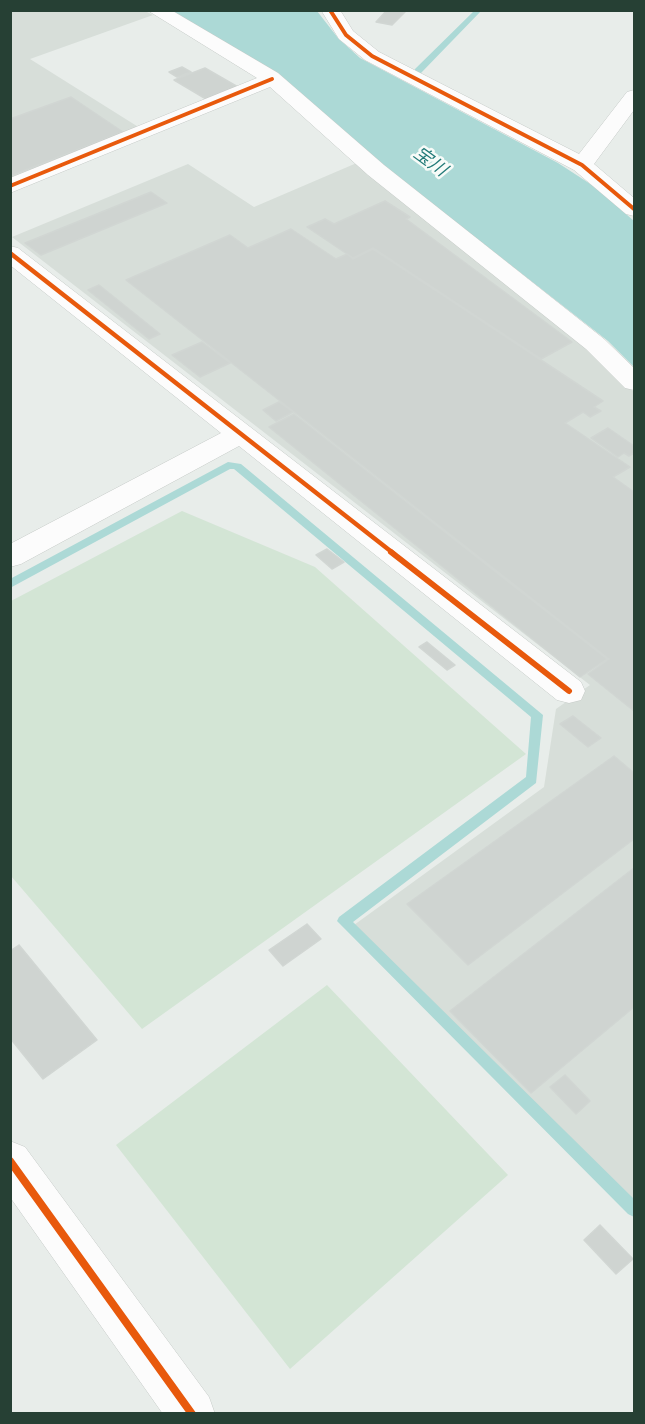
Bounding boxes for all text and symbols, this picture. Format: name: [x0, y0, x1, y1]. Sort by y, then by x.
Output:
water label: 宝川: [409, 143, 451, 181]

